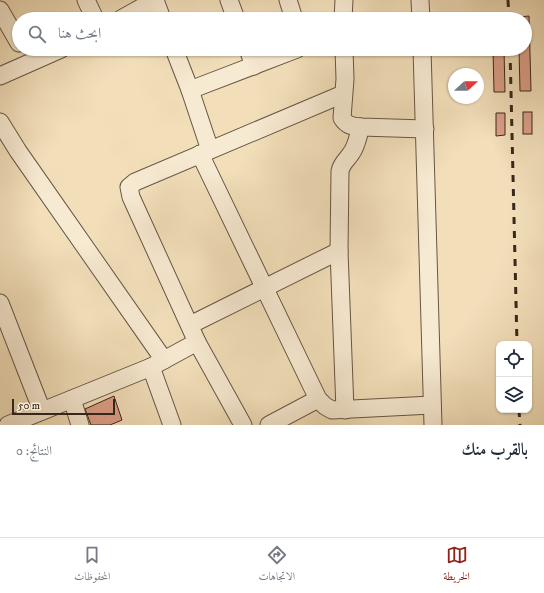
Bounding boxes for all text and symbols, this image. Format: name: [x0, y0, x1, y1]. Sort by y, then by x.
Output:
search box: [12, 12, 532, 56]
icon: search: [26, 23, 48, 45]
text: ابحث هنا: [58, 24, 101, 43]
north arrow: [448, 68, 484, 104]
map controls: [496, 341, 532, 413]
button: locate: [496, 341, 532, 377]
button: layers: [496, 377, 532, 413]
scale bar: [12, 397, 115, 416]
text: 50 m: [18, 399, 40, 413]
text: بالقرب منك: [462, 439, 528, 461]
text: النتائج: 0: [16, 443, 52, 459]
tab: المحفوظات: [74, 544, 110, 587]
tab: الاتجاهات: [258, 544, 295, 587]
tab: الخريطة: [443, 544, 470, 587]

